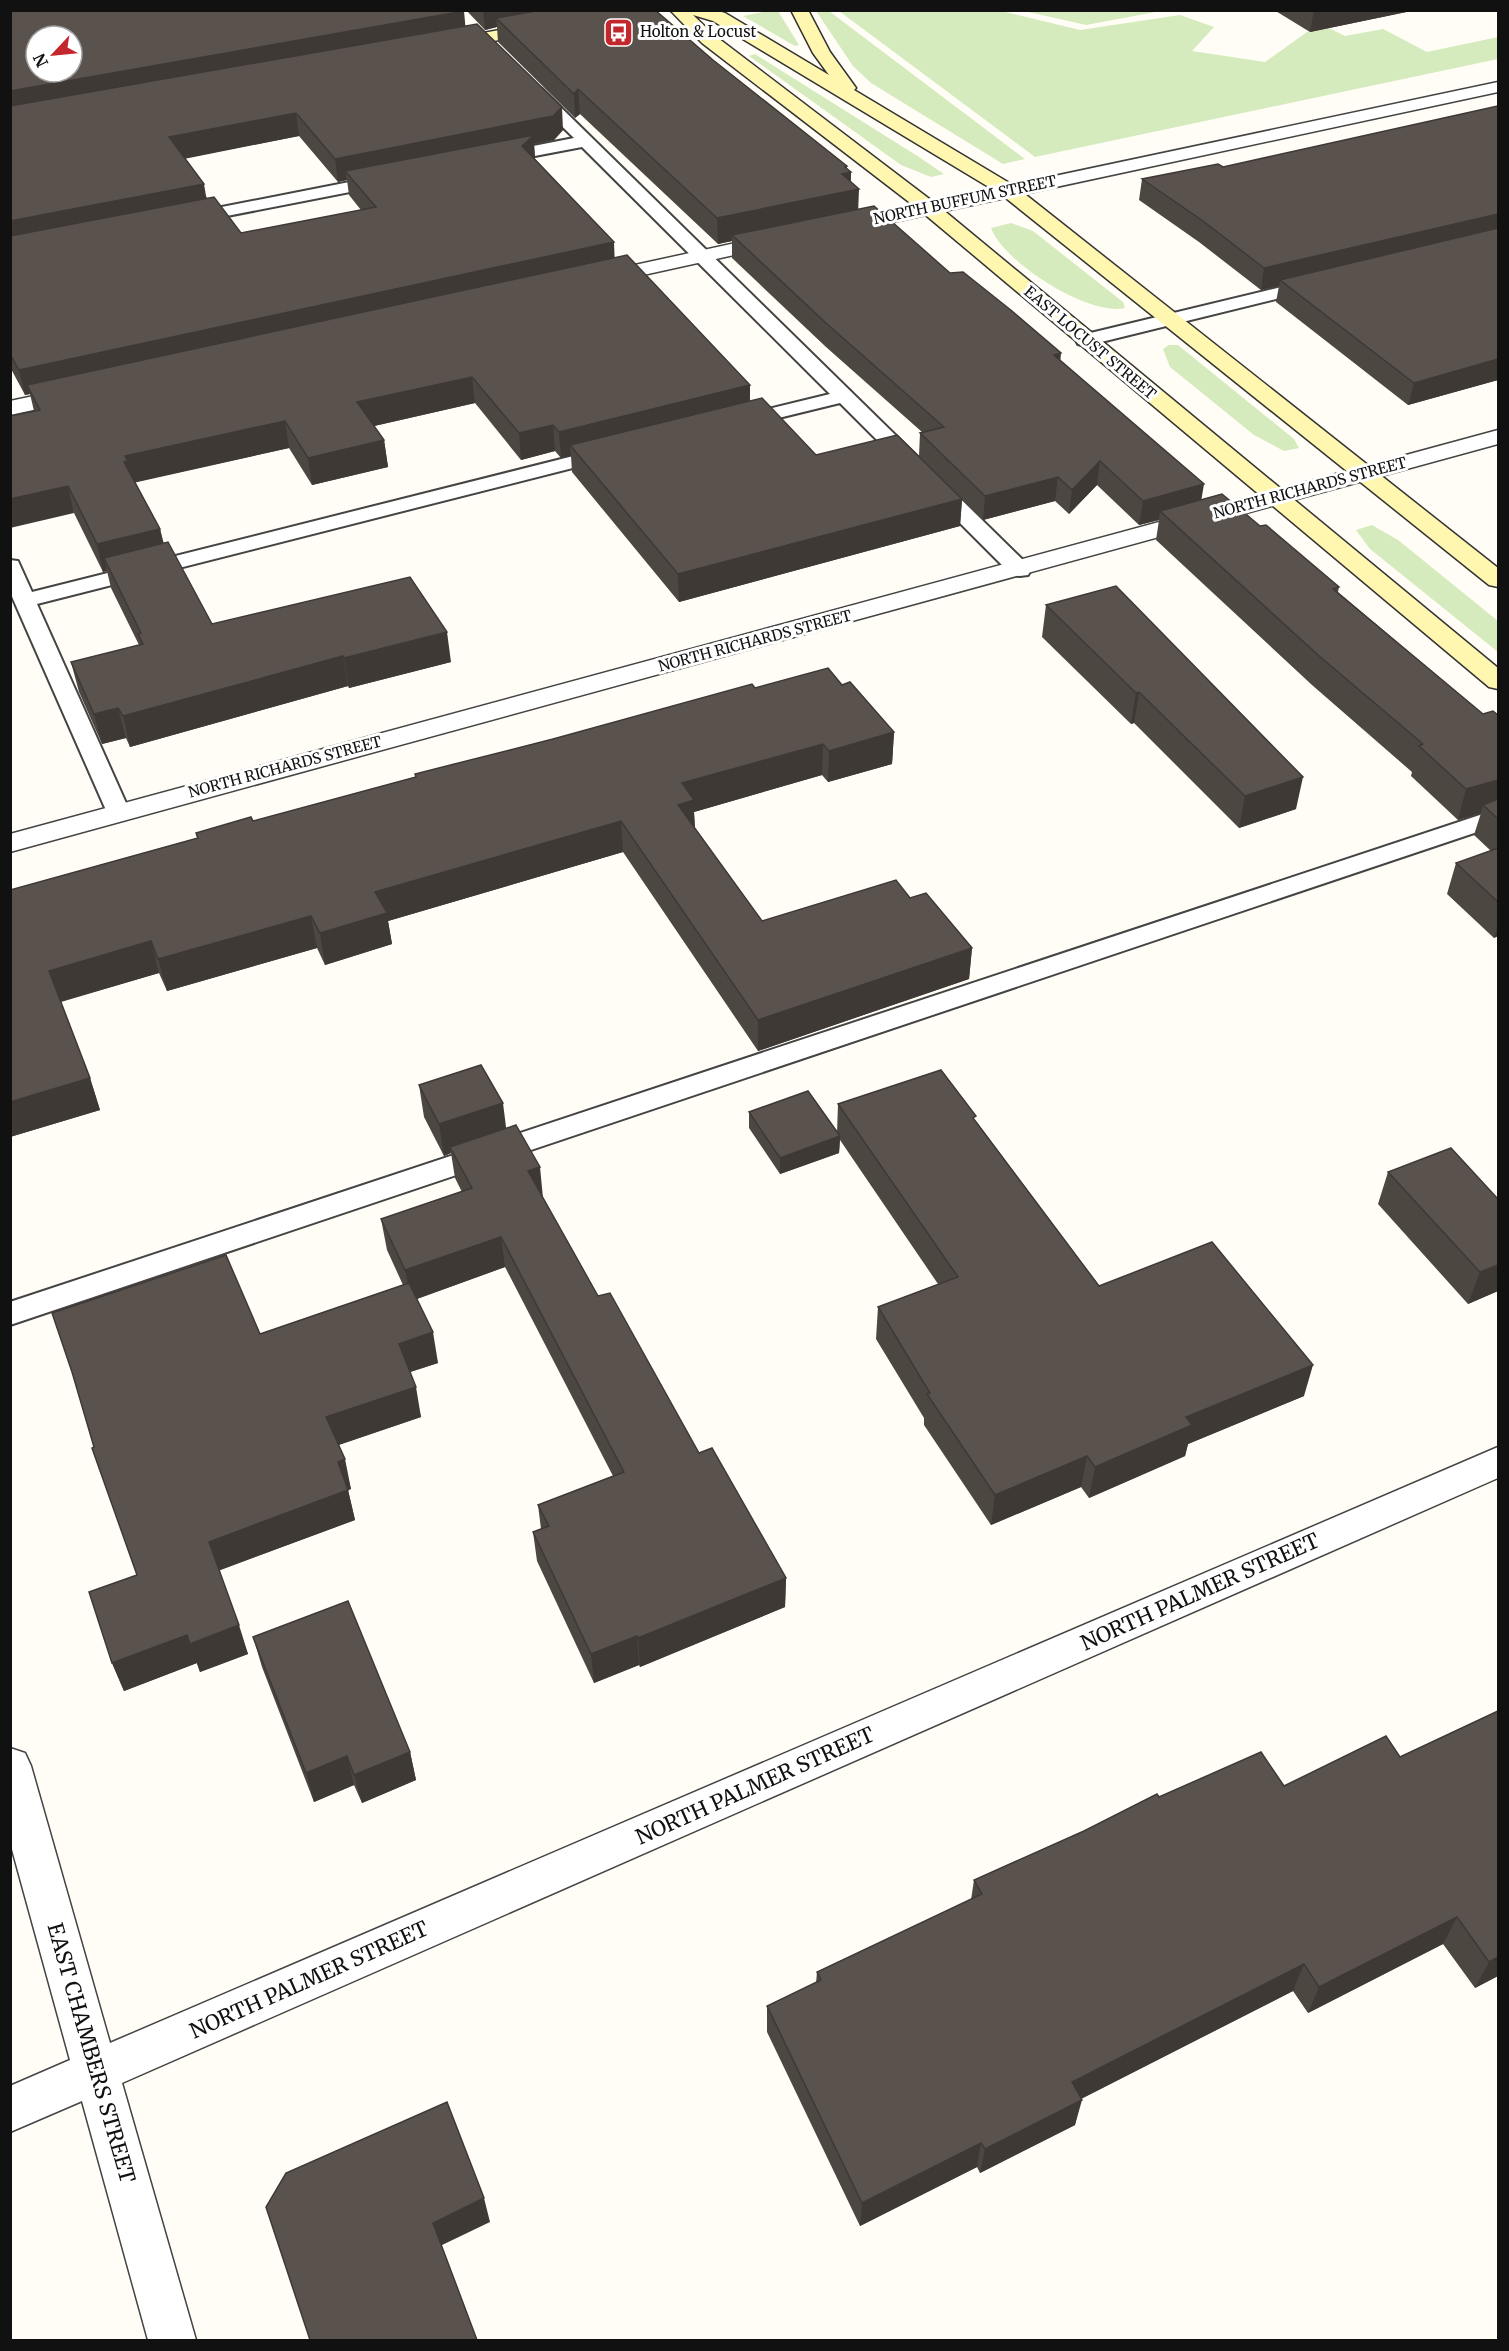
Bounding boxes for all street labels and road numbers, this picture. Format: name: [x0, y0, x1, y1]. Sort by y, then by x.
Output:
street label: NORTH BUFFUM STREET: [872, 171, 1059, 228]
street label: EAST LOCUST STREET: [1020, 282, 1161, 404]
street label: NORTH RICHARDS STREET: [1211, 452, 1409, 523]
street label: NORTH RICHARDS STREET: [656, 605, 854, 676]
street label: NORTH RICHARDS STREET: [186, 731, 384, 802]
street label: NORTH PALMER STREET: [1076, 1527, 1324, 1656]
street label: NORTH PALMER STREET: [631, 1721, 879, 1850]
street label: NORTH PALMER STREET: [185, 1915, 433, 2044]
street label: EAST CHAMBERS STREET: [41, 1920, 142, 2186]

